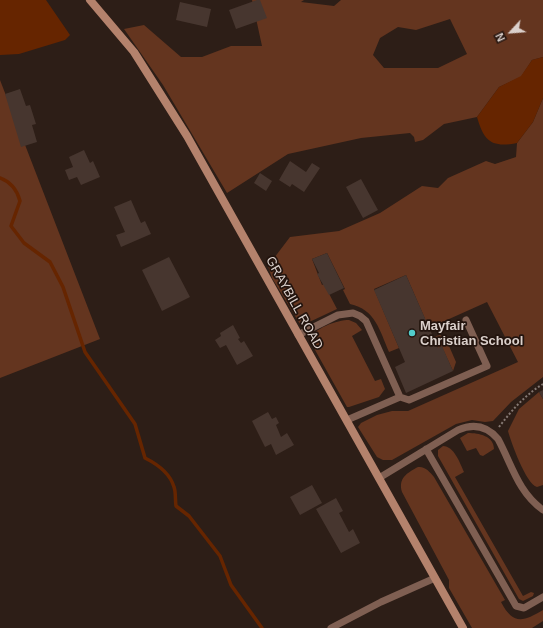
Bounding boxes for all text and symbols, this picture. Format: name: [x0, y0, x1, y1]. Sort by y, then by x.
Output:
north arrow: [491, 12, 531, 52]
text: N: [493, 31, 507, 43]
street label: GRAYBILL ROAD: [262, 254, 326, 352]
place label: Mayfair Christian School: [420, 318, 523, 349]
marker: Mayfair Christian School: [407, 328, 417, 338]

